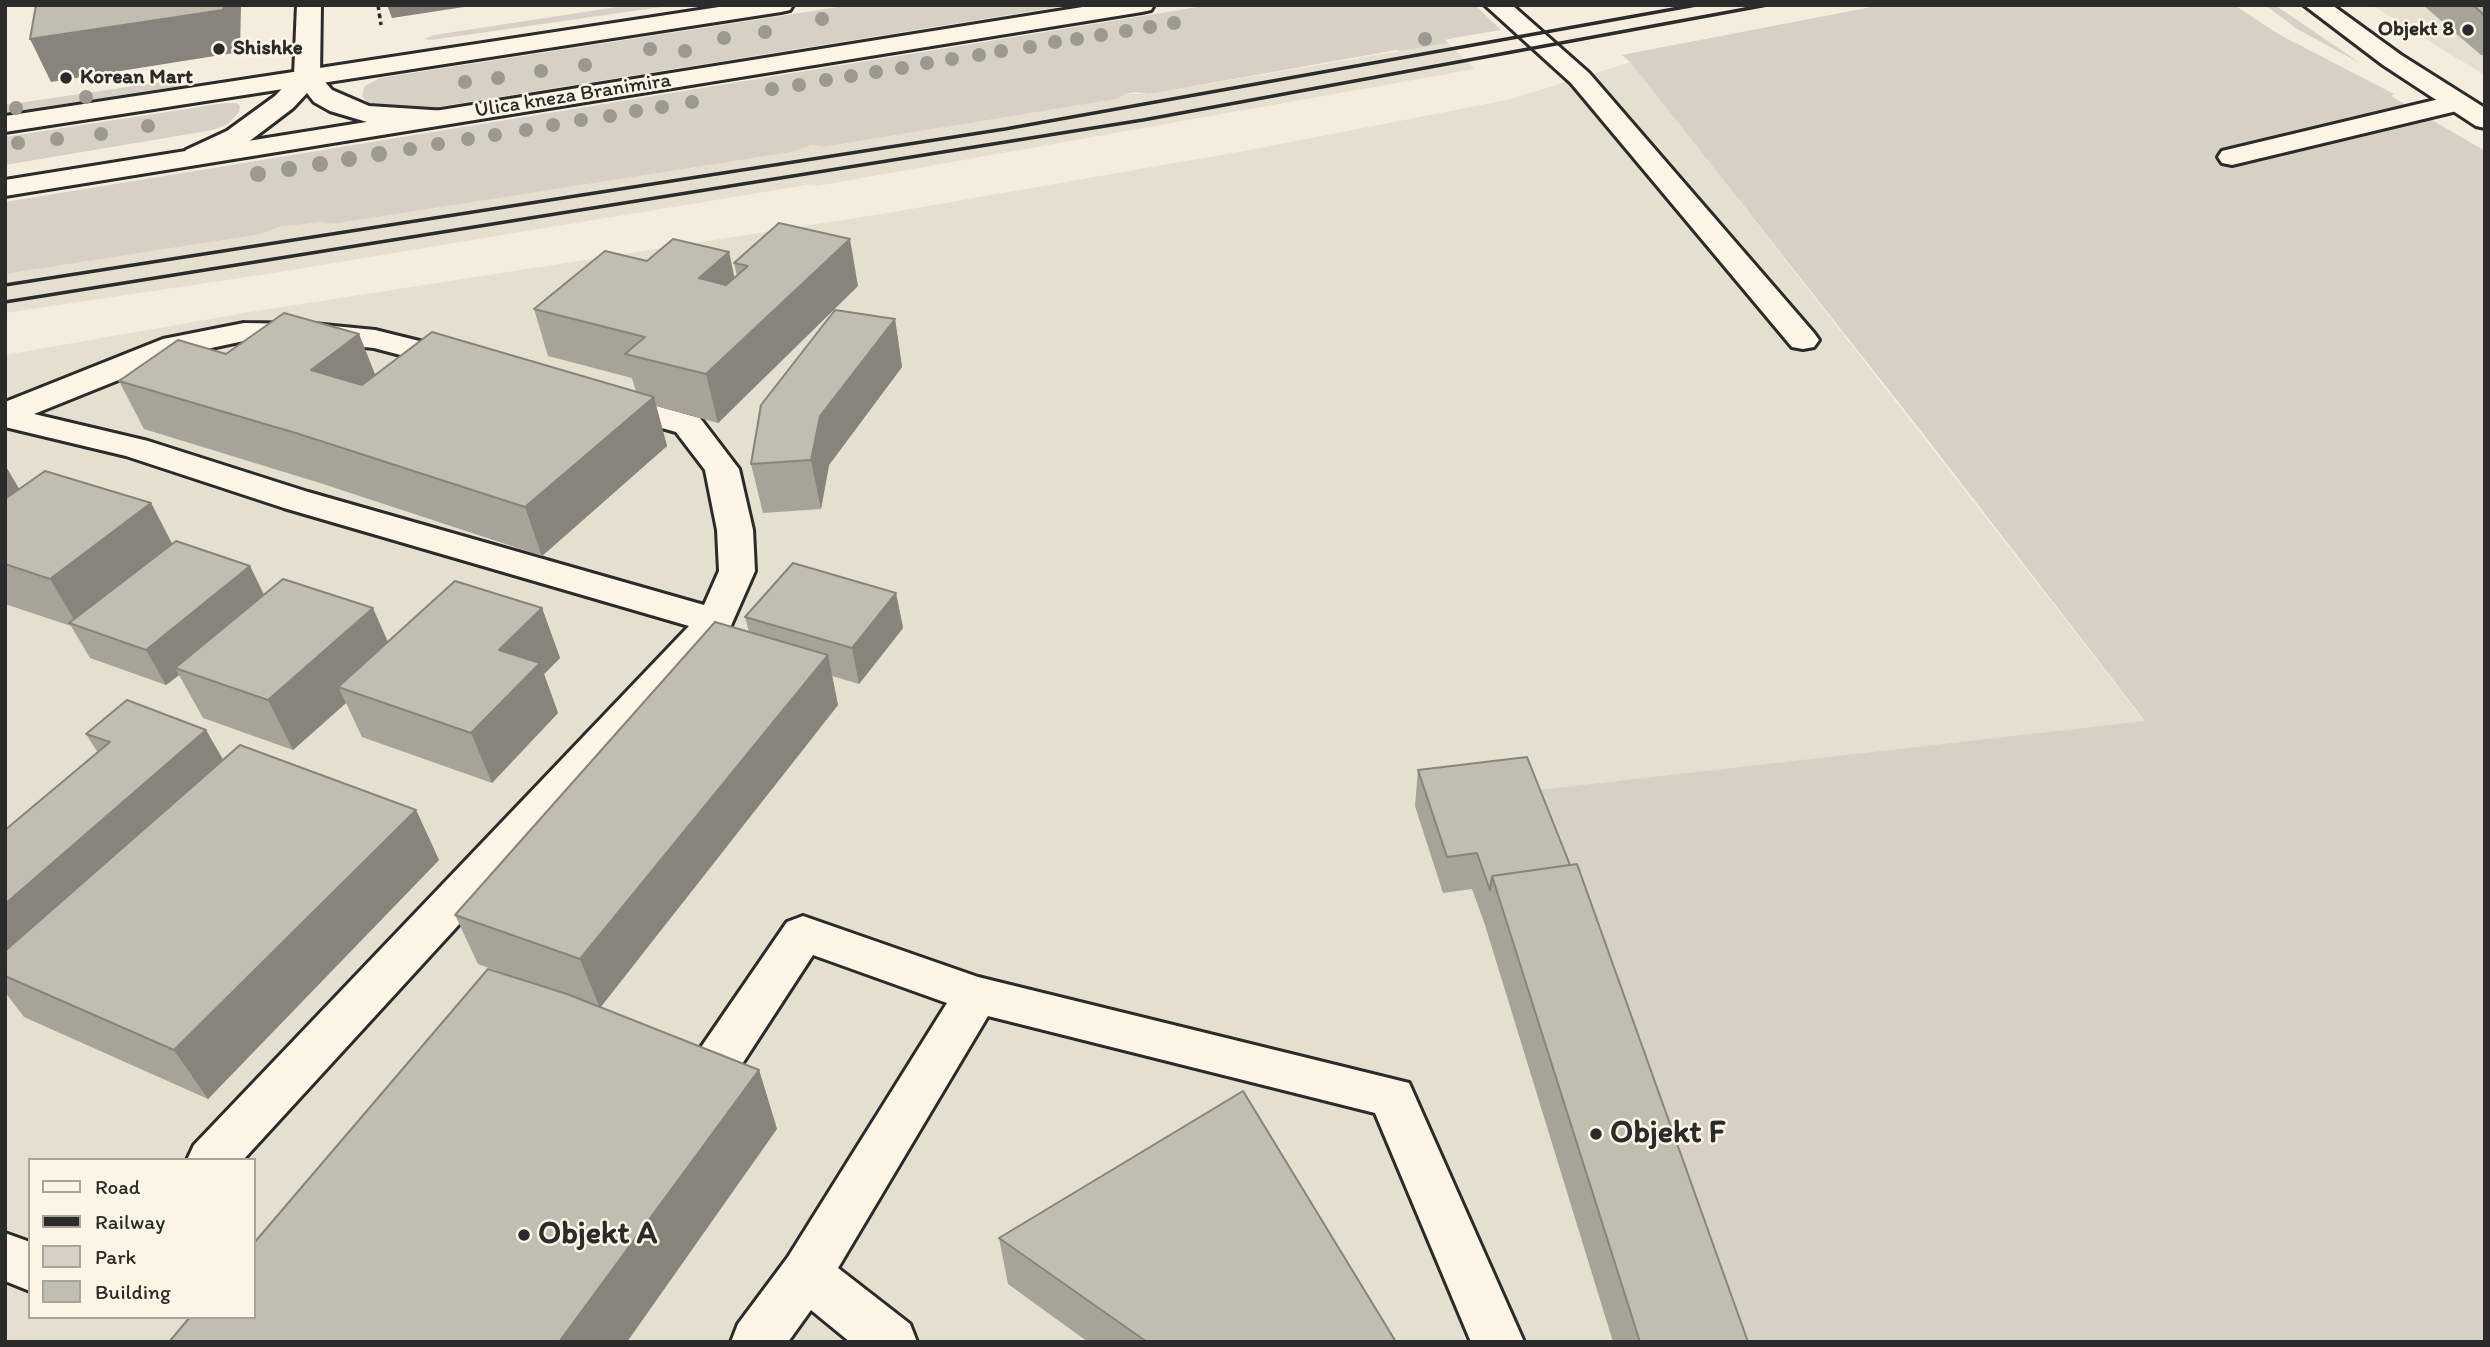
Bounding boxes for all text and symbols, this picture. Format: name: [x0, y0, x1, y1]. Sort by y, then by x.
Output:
place label: Objekt 8: [2378, 17, 2454, 43]
marker: Objekt 8: [2460, 22, 2476, 38]
place label: Shishke: [233, 36, 303, 62]
marker: Shishke: [211, 41, 227, 57]
place label: Korean Mart: [80, 65, 193, 91]
street label: Ulica kneza Branimira: [473, 68, 673, 124]
marker: Korean Mart: [58, 70, 74, 86]
place label: Objekt F: [1610, 1115, 1725, 1153]
marker: Objekt F: [1588, 1126, 1604, 1142]
legend: [28, 1158, 256, 1319]
text: Road: [95, 1174, 140, 1199]
text: Railway: [95, 1209, 165, 1234]
place label: Objekt A: [538, 1216, 657, 1254]
marker: Objekt A: [516, 1227, 532, 1243]
text: Park: [95, 1244, 136, 1269]
text: Building: [95, 1279, 171, 1304]

